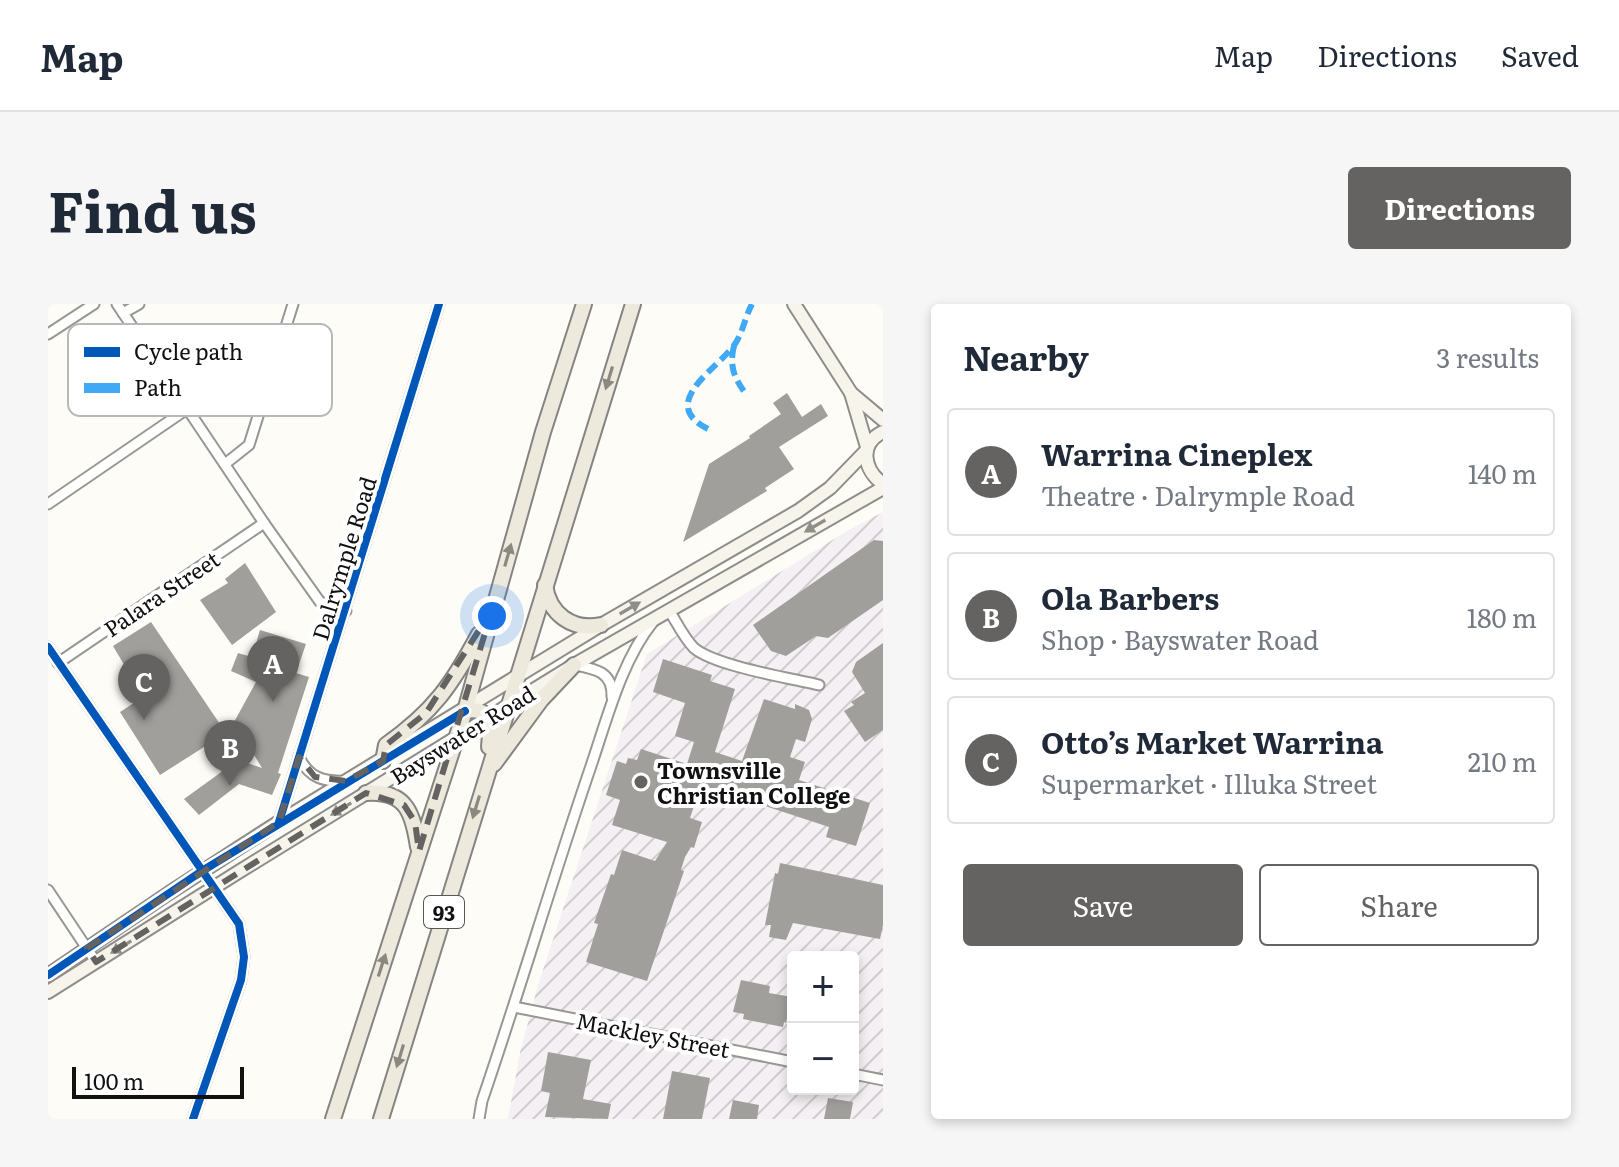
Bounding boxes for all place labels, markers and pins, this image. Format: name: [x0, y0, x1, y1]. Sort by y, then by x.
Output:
pin: A: [247, 636, 299, 702]
pin: C: [118, 654, 170, 720]
pin: B: [204, 720, 256, 786]
place label: Townsville Christian College: [657, 753, 851, 811]
marker: Townsville Christian College: [632, 773, 650, 791]

